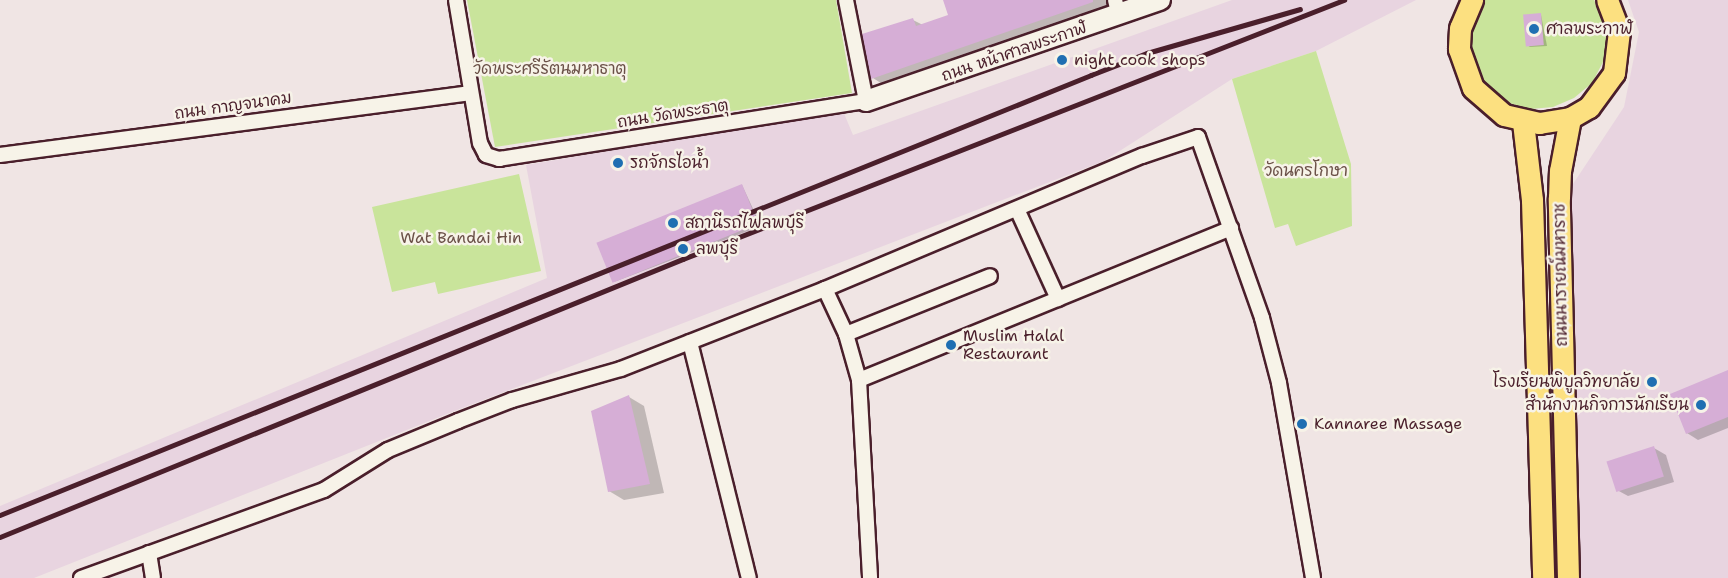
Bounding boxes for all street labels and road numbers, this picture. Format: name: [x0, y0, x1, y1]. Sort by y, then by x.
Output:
street label: ถนน หน้าศาลพระกาฬ: [939, 18, 1089, 86]
street label: ถนน กาญจนาคม: [173, 88, 293, 124]
street label: ถนน วัดพระธาตุ: [616, 96, 730, 132]
street label: ถนนนารายณ์มหาราช: [1550, 203, 1572, 347]

